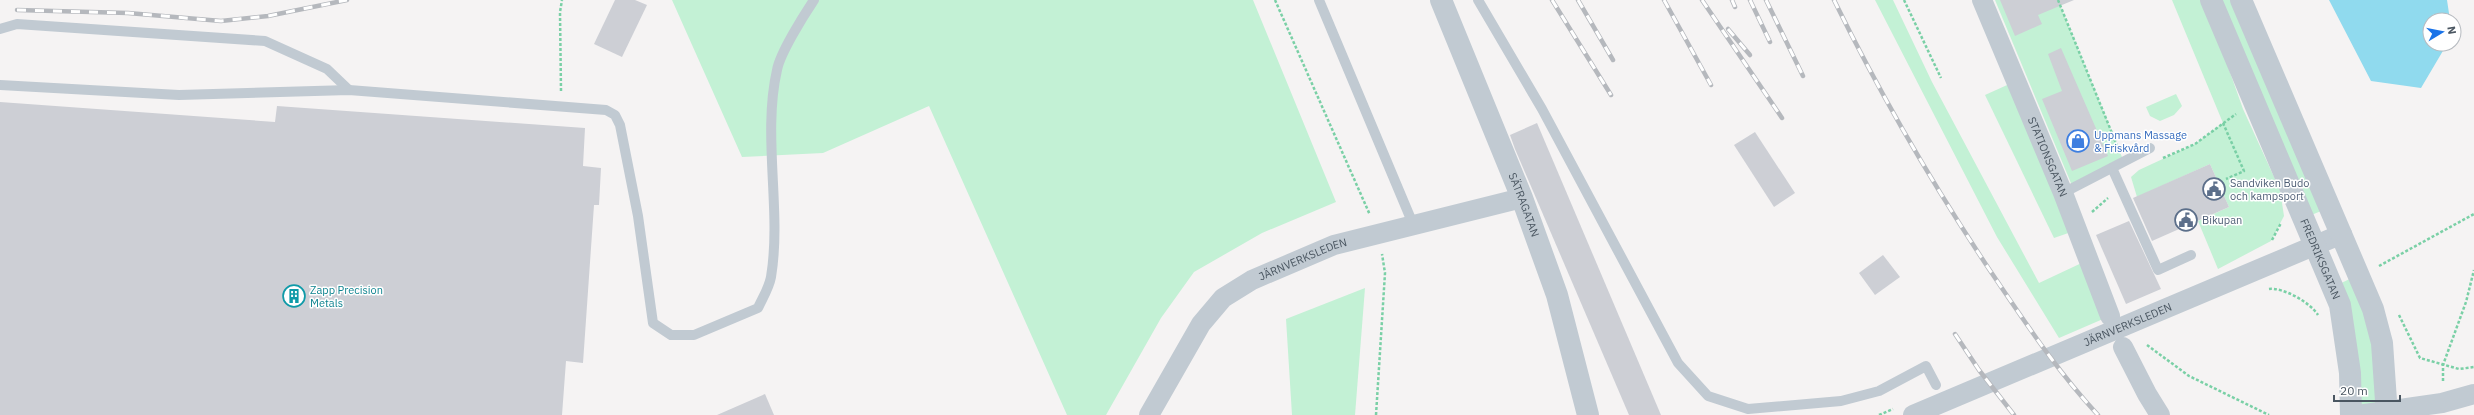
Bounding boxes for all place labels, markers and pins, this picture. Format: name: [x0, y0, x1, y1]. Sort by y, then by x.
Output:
shop icon: Uppmans Massage & Friskvård: [2065, 128, 2091, 154]
place label: Uppmans Massage & Friskvård: [2094, 128, 2187, 155]
public building icon: Sandviken Budo och kampsport: [2201, 176, 2227, 202]
place label: Sandviken Budo och kampsport: [2230, 176, 2310, 203]
public building icon: Bikupan: [2173, 207, 2199, 233]
place label: Bikupan: [2202, 213, 2242, 227]
building icon: Zapp Precision Metals: [281, 283, 307, 309]
place label: Zapp Precision Metals: [310, 283, 383, 310]

